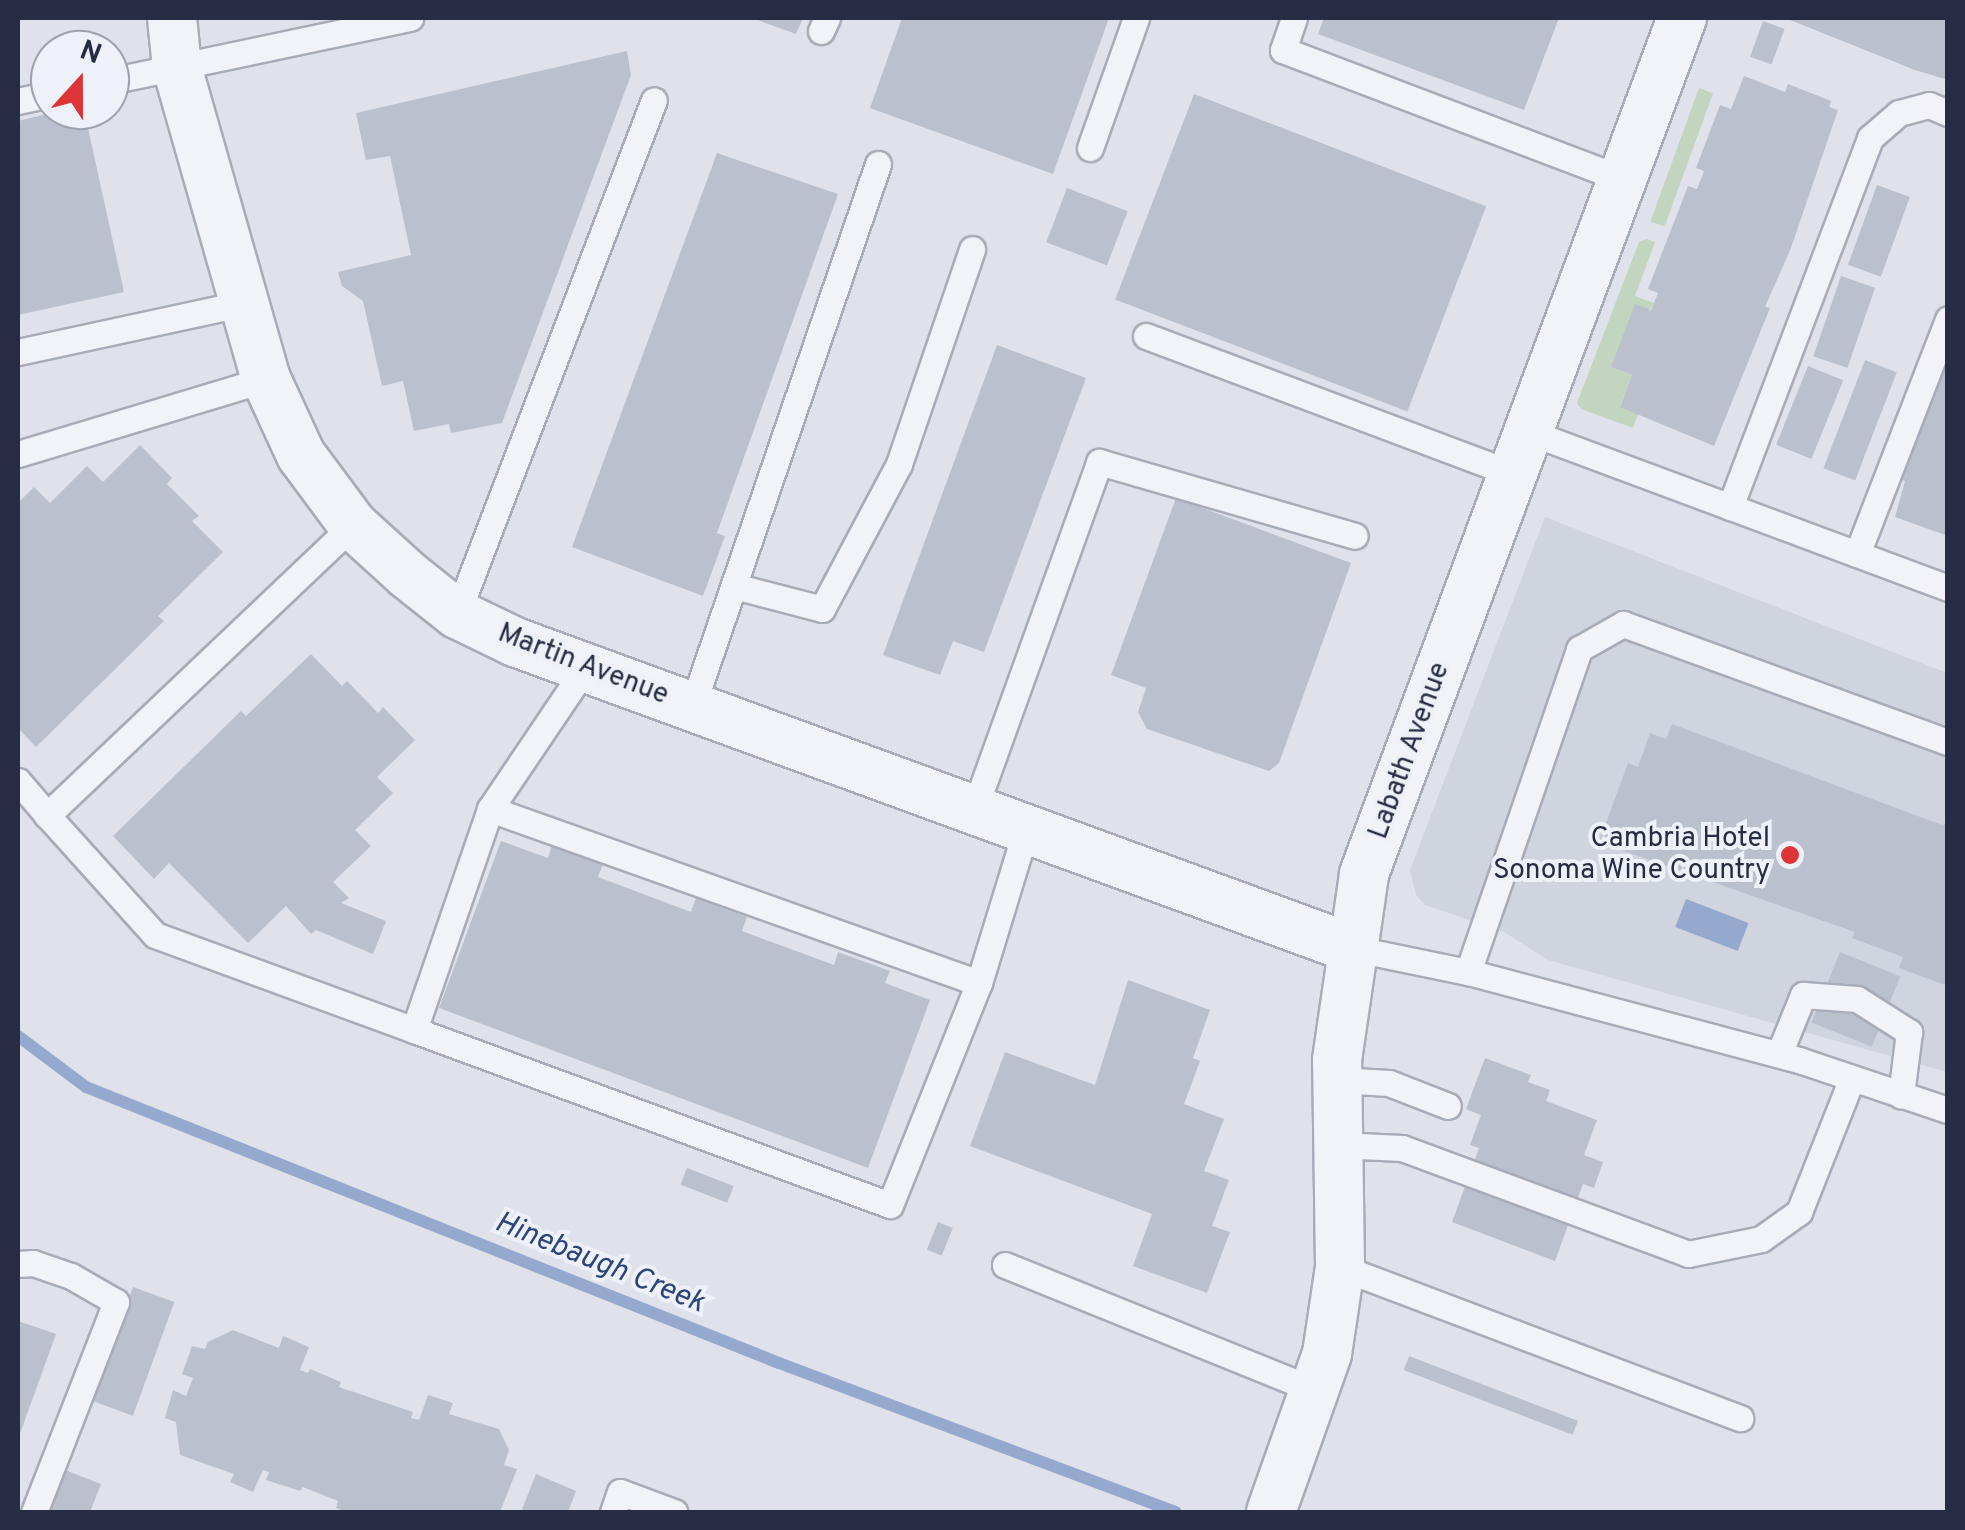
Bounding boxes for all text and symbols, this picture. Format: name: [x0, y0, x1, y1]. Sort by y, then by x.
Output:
north arrow: [30, 30, 130, 130]
text: N: [74, 33, 106, 74]
street label: Martin Avenue: [492, 617, 674, 713]
street label: Labath Avenue: [1362, 657, 1458, 845]
place label: Cambria Hotel Sonoma Wine Country: [1492, 822, 1770, 888]
marker: Cambria Hotel Sonoma Wine Country: [1779, 844, 1801, 866]
water label: Hinebaugh Creek: [489, 1206, 709, 1322]

